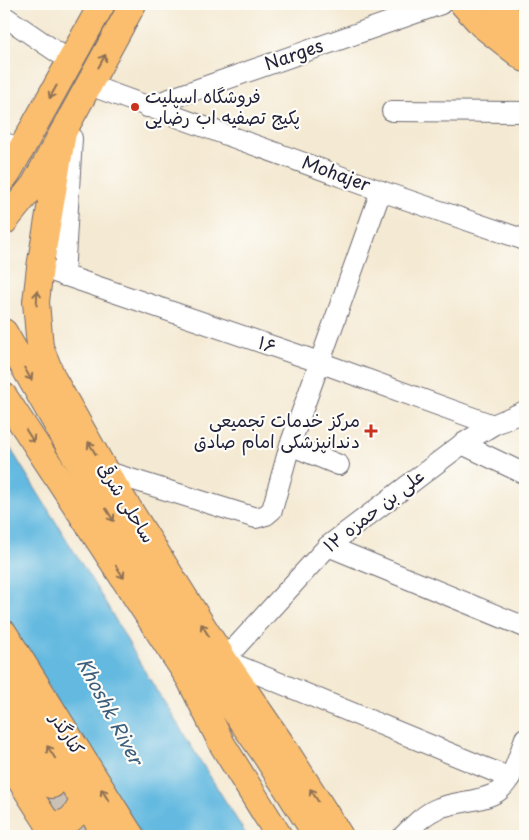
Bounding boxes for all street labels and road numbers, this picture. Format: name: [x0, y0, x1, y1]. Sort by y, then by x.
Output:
street label: Narges: [260, 31, 327, 76]
street label: Mohajer: [298, 148, 375, 198]
street label: ۱۶: [255, 328, 280, 359]
street label: ساحلی شرقی: [92, 457, 163, 548]
street label: ۱۲ علی بن حمزه: [317, 462, 429, 558]
street label: کنارگذر: [44, 705, 92, 760]

